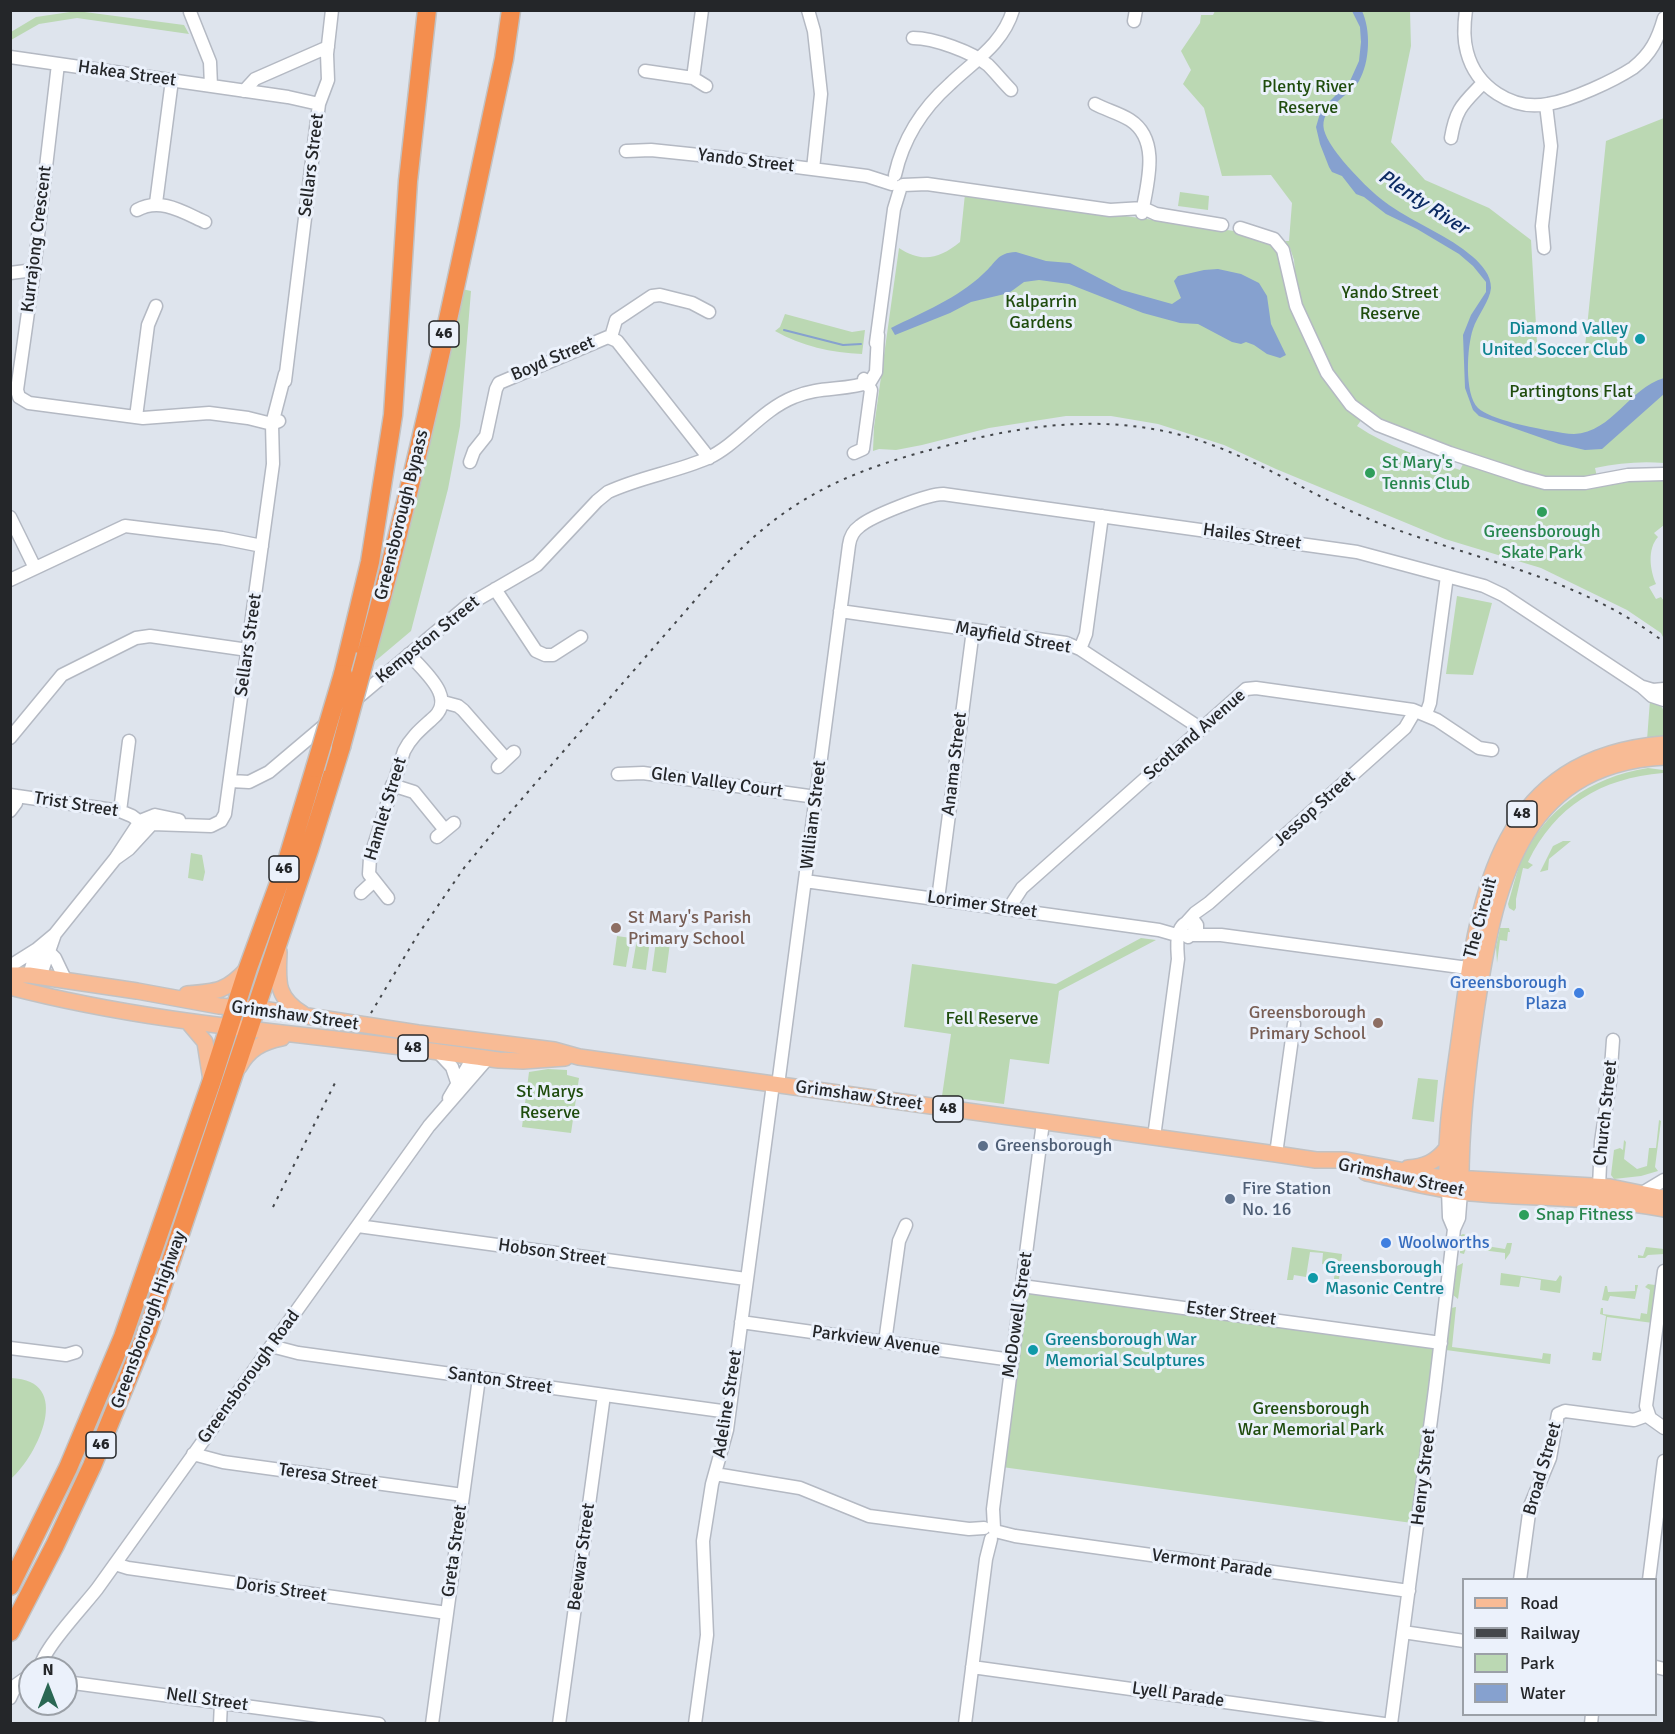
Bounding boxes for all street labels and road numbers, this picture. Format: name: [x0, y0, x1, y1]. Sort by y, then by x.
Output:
street label: Hakea Street: [77, 56, 177, 92]
street label: Sellars Street: [295, 112, 329, 218]
street label: Yando Street: [697, 144, 795, 178]
street label: Kurrajong Crescent: [17, 164, 57, 314]
road number: 46: [429, 321, 459, 347]
street label: Boyd Street: [508, 332, 598, 386]
street label: Greensborough Bypass: [370, 428, 434, 602]
street label: Hailes Street: [1201, 519, 1303, 555]
street label: Sellars Street: [231, 592, 267, 698]
street label: Kempston Street: [372, 592, 484, 688]
street label: Mayfield Street: [953, 617, 1073, 659]
street label: Scotland Avenue: [1140, 685, 1250, 785]
street label: Anama Street: [938, 711, 972, 817]
street label: Hamlet Street: [360, 755, 412, 863]
street label: William Street: [797, 759, 831, 871]
street label: Glen Valley Court: [650, 763, 784, 803]
street label: Jessop Street: [1270, 767, 1360, 851]
street label: Trist Street: [32, 788, 120, 822]
road number: 48: [1507, 801, 1537, 827]
road number: 46: [269, 856, 299, 882]
street label: The Circuit: [1460, 875, 1502, 961]
street label: Lorimer Street: [926, 887, 1038, 923]
street label: Grimshaw Street: [230, 996, 360, 1036]
road number: 48: [398, 1035, 428, 1061]
street label: Church Street: [1590, 1059, 1622, 1167]
street label: Grimshaw Street: [794, 1076, 924, 1116]
road number: 48: [933, 1096, 963, 1122]
street label: Grimshaw Street: [1336, 1154, 1466, 1202]
street label: Greensborough Highway: [107, 1228, 191, 1412]
street label: Hobson Street: [497, 1235, 607, 1271]
street label: McDowell Street: [998, 1251, 1038, 1379]
street label: Ester Street: [1185, 1297, 1277, 1331]
street label: Greensborough Road: [193, 1306, 305, 1448]
street label: Parkview Avenue: [810, 1321, 942, 1361]
street label: Adeline Street: [709, 1348, 747, 1460]
street label: Santon Street: [446, 1363, 554, 1399]
street label: Broad Street: [1519, 1420, 1567, 1518]
street label: Henry Street: [1407, 1427, 1441, 1527]
road number: 46: [86, 1432, 116, 1458]
street label: Teresa Street: [277, 1459, 379, 1495]
street label: Beewar Street: [564, 1502, 600, 1612]
street label: Greta Street: [438, 1503, 472, 1599]
street label: Vermont Parade: [1150, 1545, 1274, 1583]
street label: Doris Street: [234, 1573, 328, 1607]
street label: Lyell Parade: [1130, 1678, 1226, 1712]
street label: Nell Street: [165, 1684, 249, 1716]

